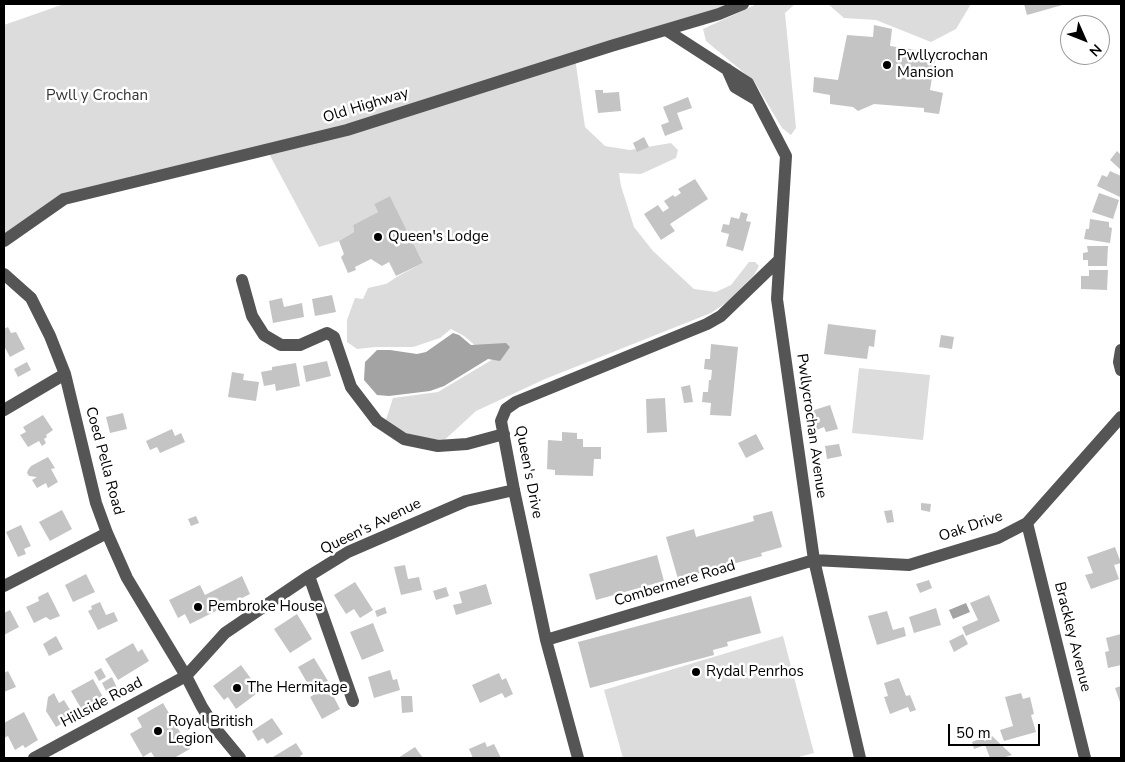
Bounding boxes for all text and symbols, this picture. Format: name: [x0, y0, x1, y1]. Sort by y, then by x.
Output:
north arrow: [1060, 15, 1110, 65]
text: N: [1085, 40, 1106, 60]
place label: Pwllycrochan Mansion: [897, 47, 988, 82]
marker: Pwllycrochan Mansion: [881, 59, 893, 71]
street label: Old Highway: [321, 84, 411, 128]
park label: Pwll y Crochan: [46, 87, 148, 105]
place label: Queen's Lodge: [388, 228, 489, 246]
marker: Queen's Lodge: [372, 231, 384, 243]
street label: Pwllycrochan Avenue: [792, 353, 830, 499]
street label: Coed Pella Road: [81, 405, 127, 517]
street label: Queen's Drive: [510, 424, 546, 520]
street label: Queen's Avenue: [318, 495, 424, 559]
street label: Oak Drive: [937, 508, 1005, 546]
street label: Combermere Road: [612, 557, 738, 611]
street label: Brackley Avenue: [1050, 580, 1094, 694]
place label: Pembroke House: [208, 598, 323, 616]
marker: Pembroke House: [192, 601, 204, 613]
place label: Rydal Penrhos: [706, 663, 804, 681]
marker: Rydal Penrhos: [690, 666, 702, 678]
street label: Hillside Road: [58, 674, 146, 732]
place label: The Hermitage: [247, 679, 347, 697]
marker: The Hermitage: [231, 682, 243, 694]
place label: Royal British Legion: [168, 713, 253, 748]
scale bar: [950, 714, 1042, 746]
text: 50 m: [956, 723, 991, 743]
marker: Royal British Legion: [152, 725, 164, 737]

